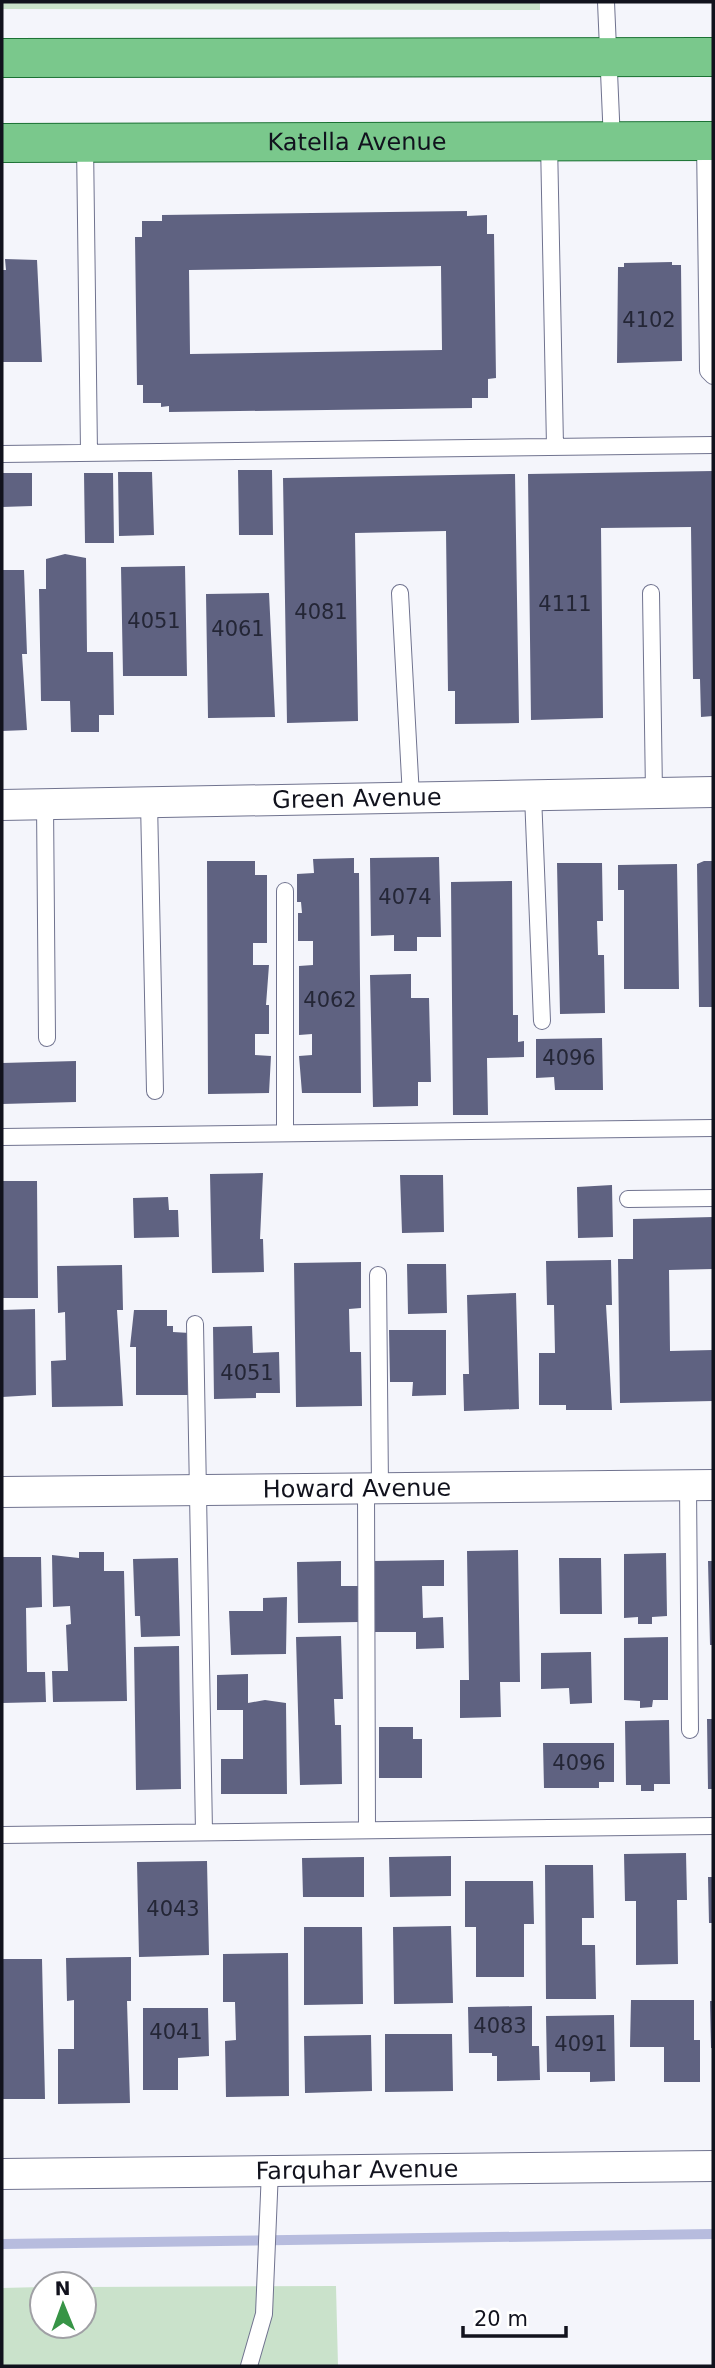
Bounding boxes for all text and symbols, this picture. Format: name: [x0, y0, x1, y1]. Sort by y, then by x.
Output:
street label: Katella Avenue: [267, 128, 447, 156]
house number: 4102: [622, 308, 676, 332]
house number: 4111: [538, 592, 592, 616]
house number: 4081: [294, 600, 348, 624]
house number: 4051: [127, 609, 181, 633]
house number: 4061: [211, 617, 265, 641]
street label: Green Avenue: [272, 783, 442, 814]
house number: 4074: [378, 885, 432, 909]
house number: 4062: [303, 988, 357, 1012]
house number: 4096: [542, 1046, 596, 1070]
house number: 4051: [220, 1361, 274, 1385]
street label: Howard Avenue: [263, 1474, 451, 1503]
house number: 4096: [552, 1751, 606, 1775]
house number: 4043: [146, 1897, 200, 1921]
house number: 4083: [473, 2014, 527, 2038]
house number: 4041: [149, 2020, 203, 2044]
house number: 4091: [554, 2032, 608, 2056]
street label: Farquhar Avenue: [255, 2155, 459, 2185]
north arrow: [28, 2270, 98, 2340]
text: N: [55, 2277, 71, 2299]
scale bar: [463, 2294, 566, 2338]
text: 20 m: [474, 2307, 528, 2331]

